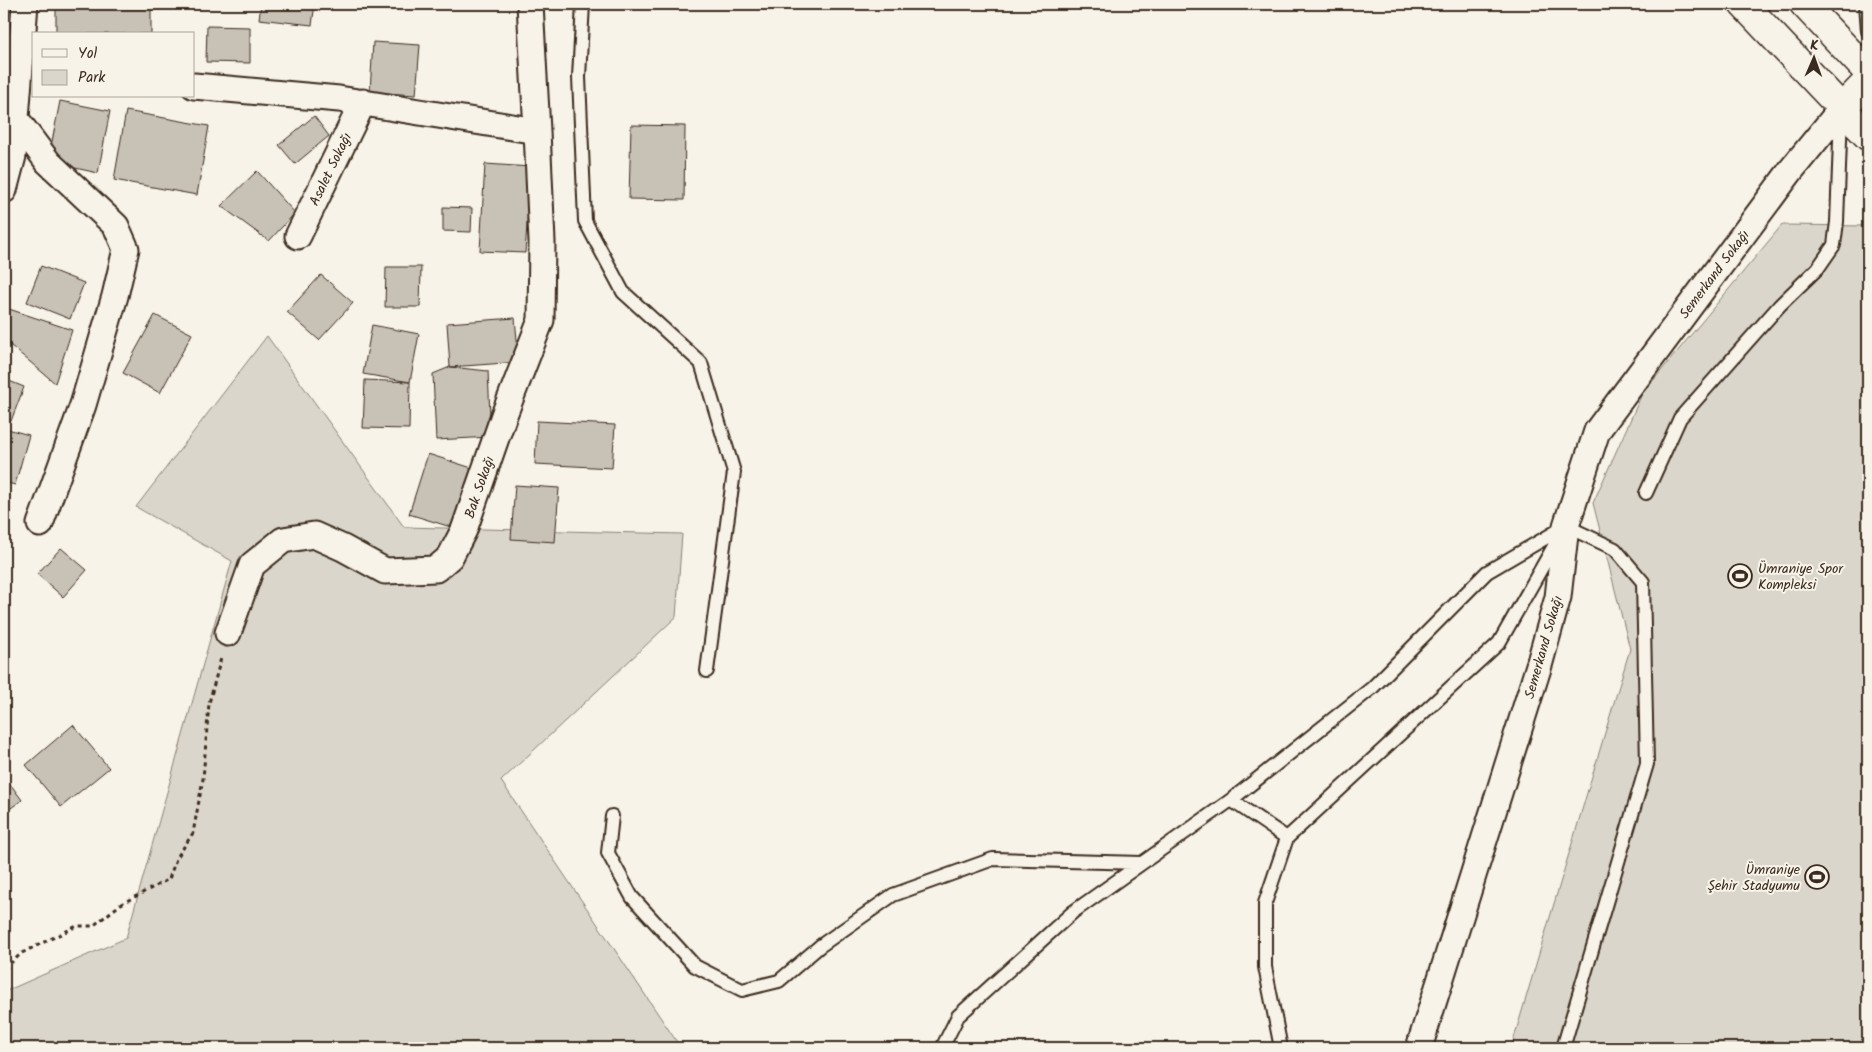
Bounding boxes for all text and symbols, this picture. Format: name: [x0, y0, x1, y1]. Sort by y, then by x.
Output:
legend: [32, 32, 195, 98]
north arrow: [1790, 32, 1840, 82]
text: K: [1810, 35, 1820, 57]
text: Yol: [78, 42, 97, 66]
text: Park: [78, 66, 106, 90]
street label: Asalet Sokağı: [304, 129, 358, 210]
street label: Semerkand Sokağı: [1674, 225, 1756, 324]
street label: Bak Sokağı: [459, 453, 501, 522]
place label: Ümraniye Spor Kompleksi: [1758, 558, 1844, 596]
sports icon: Ümraniye Spor Kompleksi: [1727, 563, 1753, 589]
street label: Semerkand Sokağı: [1519, 593, 1569, 701]
place label: Ümraniye Şehir Stadyumu: [1707, 859, 1801, 897]
sports icon: Ümraniye Şehir Stadyumu: [1804, 864, 1830, 890]

